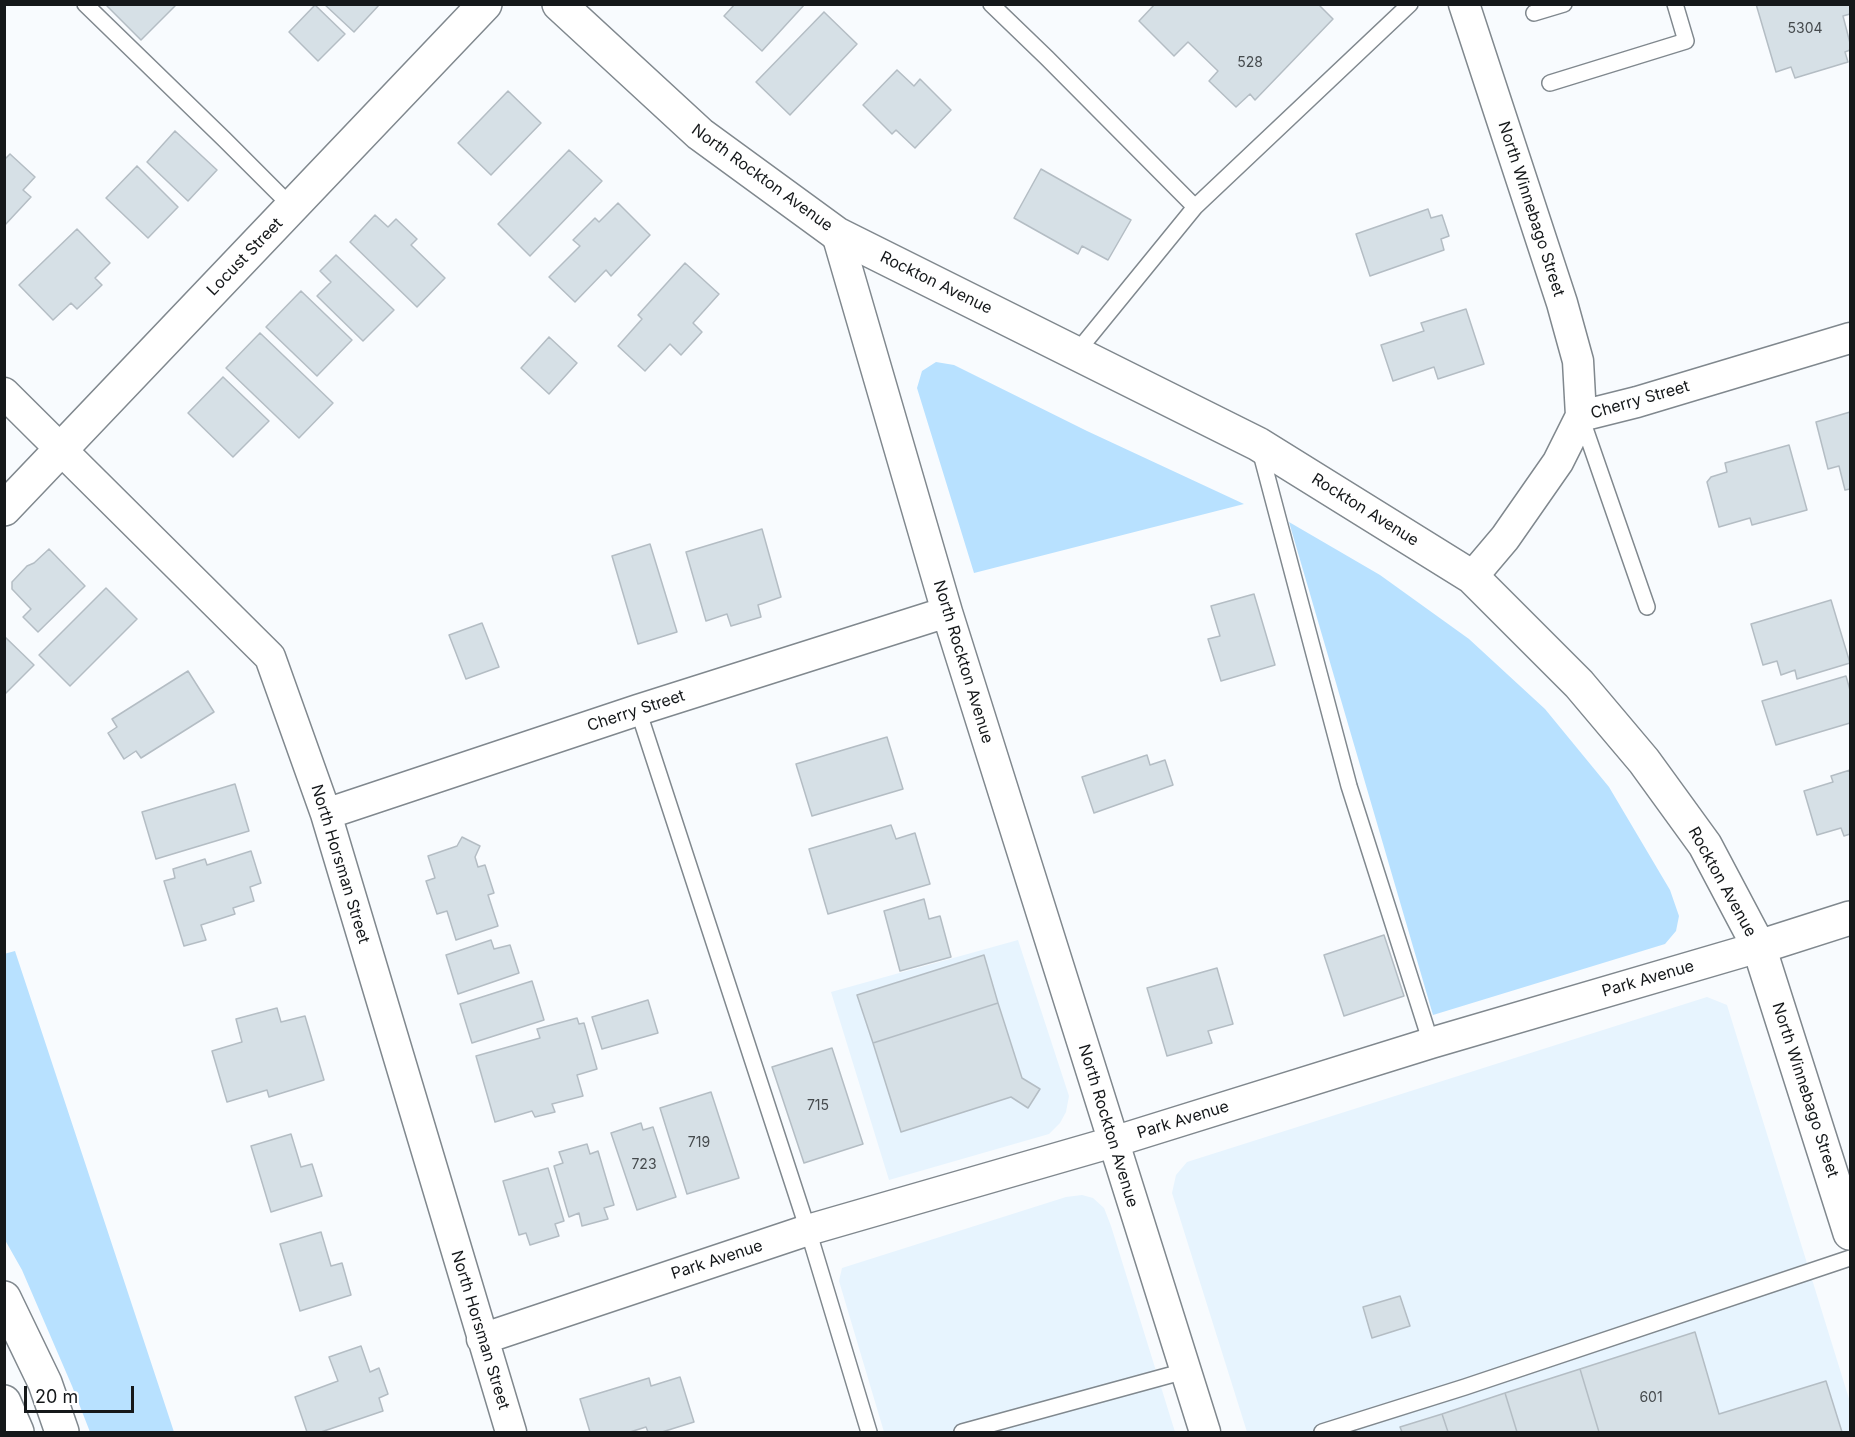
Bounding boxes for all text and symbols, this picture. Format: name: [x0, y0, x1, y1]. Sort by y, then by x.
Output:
house number: 5304: [1787, 21, 1823, 37]
house number: 528: [1237, 55, 1263, 71]
street label: North Winnebago Street: [1494, 119, 1568, 299]
street label: North Rockton Avenue: [688, 120, 836, 236]
street label: Locust Street: [203, 214, 287, 300]
street label: Rockton Avenue: [877, 248, 995, 318]
street label: Cherry Street: [1588, 377, 1692, 423]
street label: Rockton Avenue: [1308, 469, 1422, 551]
street label: North Rockton Avenue: [929, 578, 997, 746]
street label: Cherry Street: [585, 686, 687, 736]
street label: North Horsman Street: [307, 782, 373, 946]
street label: Rockton Avenue: [1684, 824, 1760, 940]
street label: Park Avenue: [1600, 957, 1696, 1001]
street label: North Winnebago Street: [1768, 1000, 1842, 1180]
street label: North Rockton Avenue: [1074, 1042, 1142, 1210]
street label: Park Avenue: [1135, 1097, 1231, 1143]
house number: 715: [807, 1098, 829, 1114]
house number: 719: [688, 1135, 710, 1151]
house number: 723: [631, 1157, 657, 1173]
street label: Park Avenue: [669, 1236, 765, 1284]
street label: North Horsman Street: [447, 1248, 513, 1412]
scale bar: [27, 1374, 136, 1412]
text: 20 m: [35, 1386, 78, 1407]
house number: 601: [1639, 1390, 1663, 1406]

